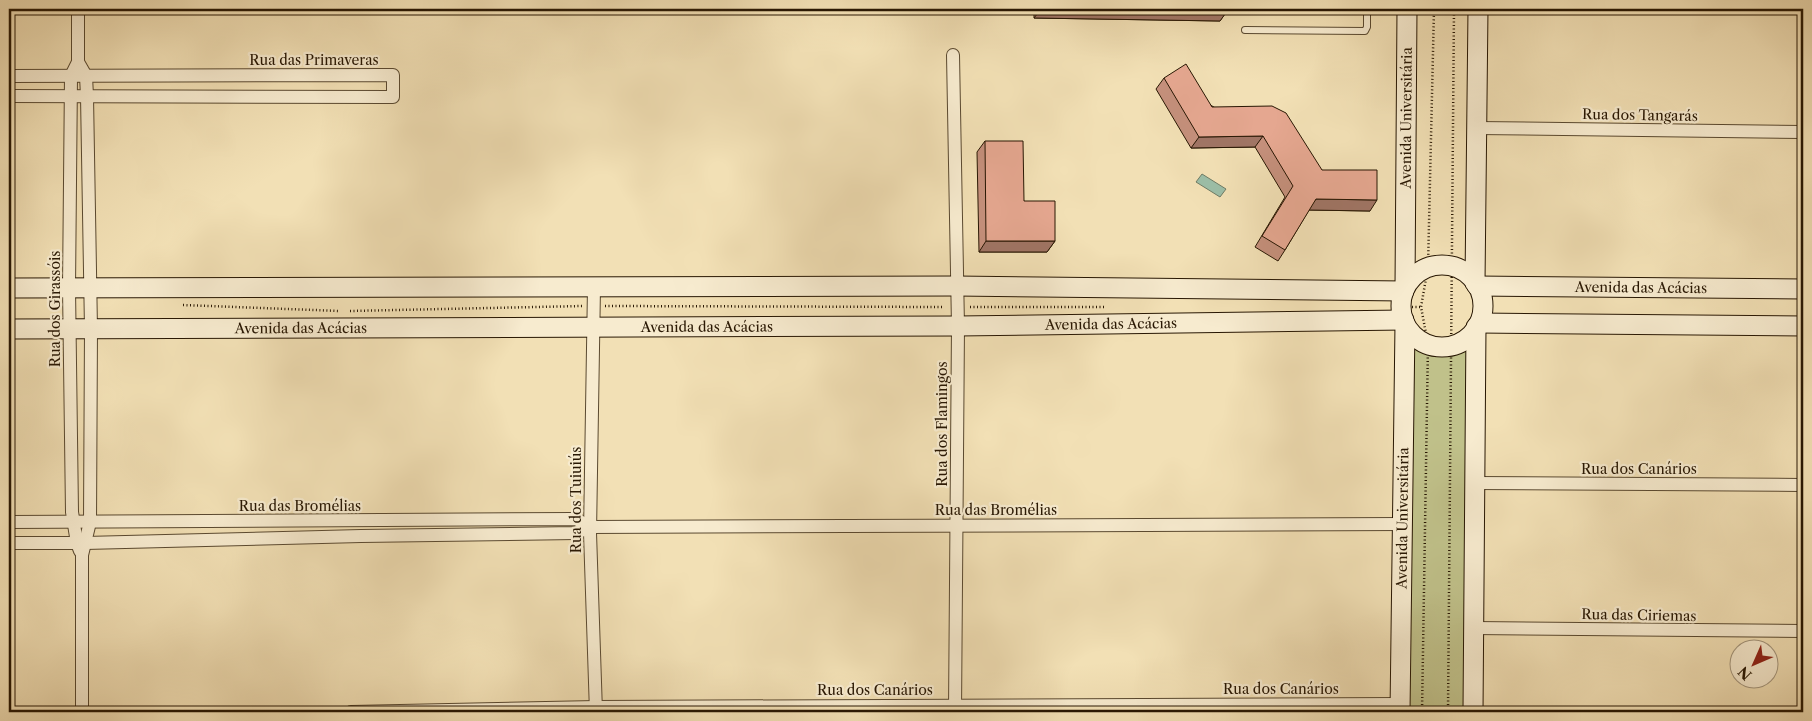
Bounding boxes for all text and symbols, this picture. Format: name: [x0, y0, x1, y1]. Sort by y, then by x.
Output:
street label: Avenida Universitária: [1397, 47, 1416, 190]
street label: Rua das Primaveras: [249, 51, 379, 69]
street label: Rua dos Tangarás: [1582, 105, 1698, 125]
street label: Rua dos Girassóis: [46, 251, 64, 367]
street label: Avenida das Acácias: [1574, 278, 1707, 297]
street label: Avenida das Acácias: [1044, 314, 1177, 334]
street label: Avenida das Acácias: [640, 318, 773, 336]
street label: Avenida das Acácias: [234, 319, 367, 337]
street label: Rua dos Flamingos: [933, 361, 951, 487]
street label: Avenida Universitária: [1393, 446, 1412, 590]
street label: Rua dos Tuiuiús: [567, 447, 585, 553]
street label: Rua dos Canários: [1581, 460, 1697, 478]
street label: Rua das Bromélias: [239, 497, 361, 515]
street label: Rua das Bromélias: [935, 501, 1057, 519]
street label: Rua das Ciriemas: [1581, 605, 1697, 625]
north arrow: [1730, 638, 1780, 688]
text: N: [1734, 663, 1755, 684]
street label: Rua dos Canários: [1223, 680, 1339, 698]
street label: Rua dos Canários: [817, 681, 933, 699]

